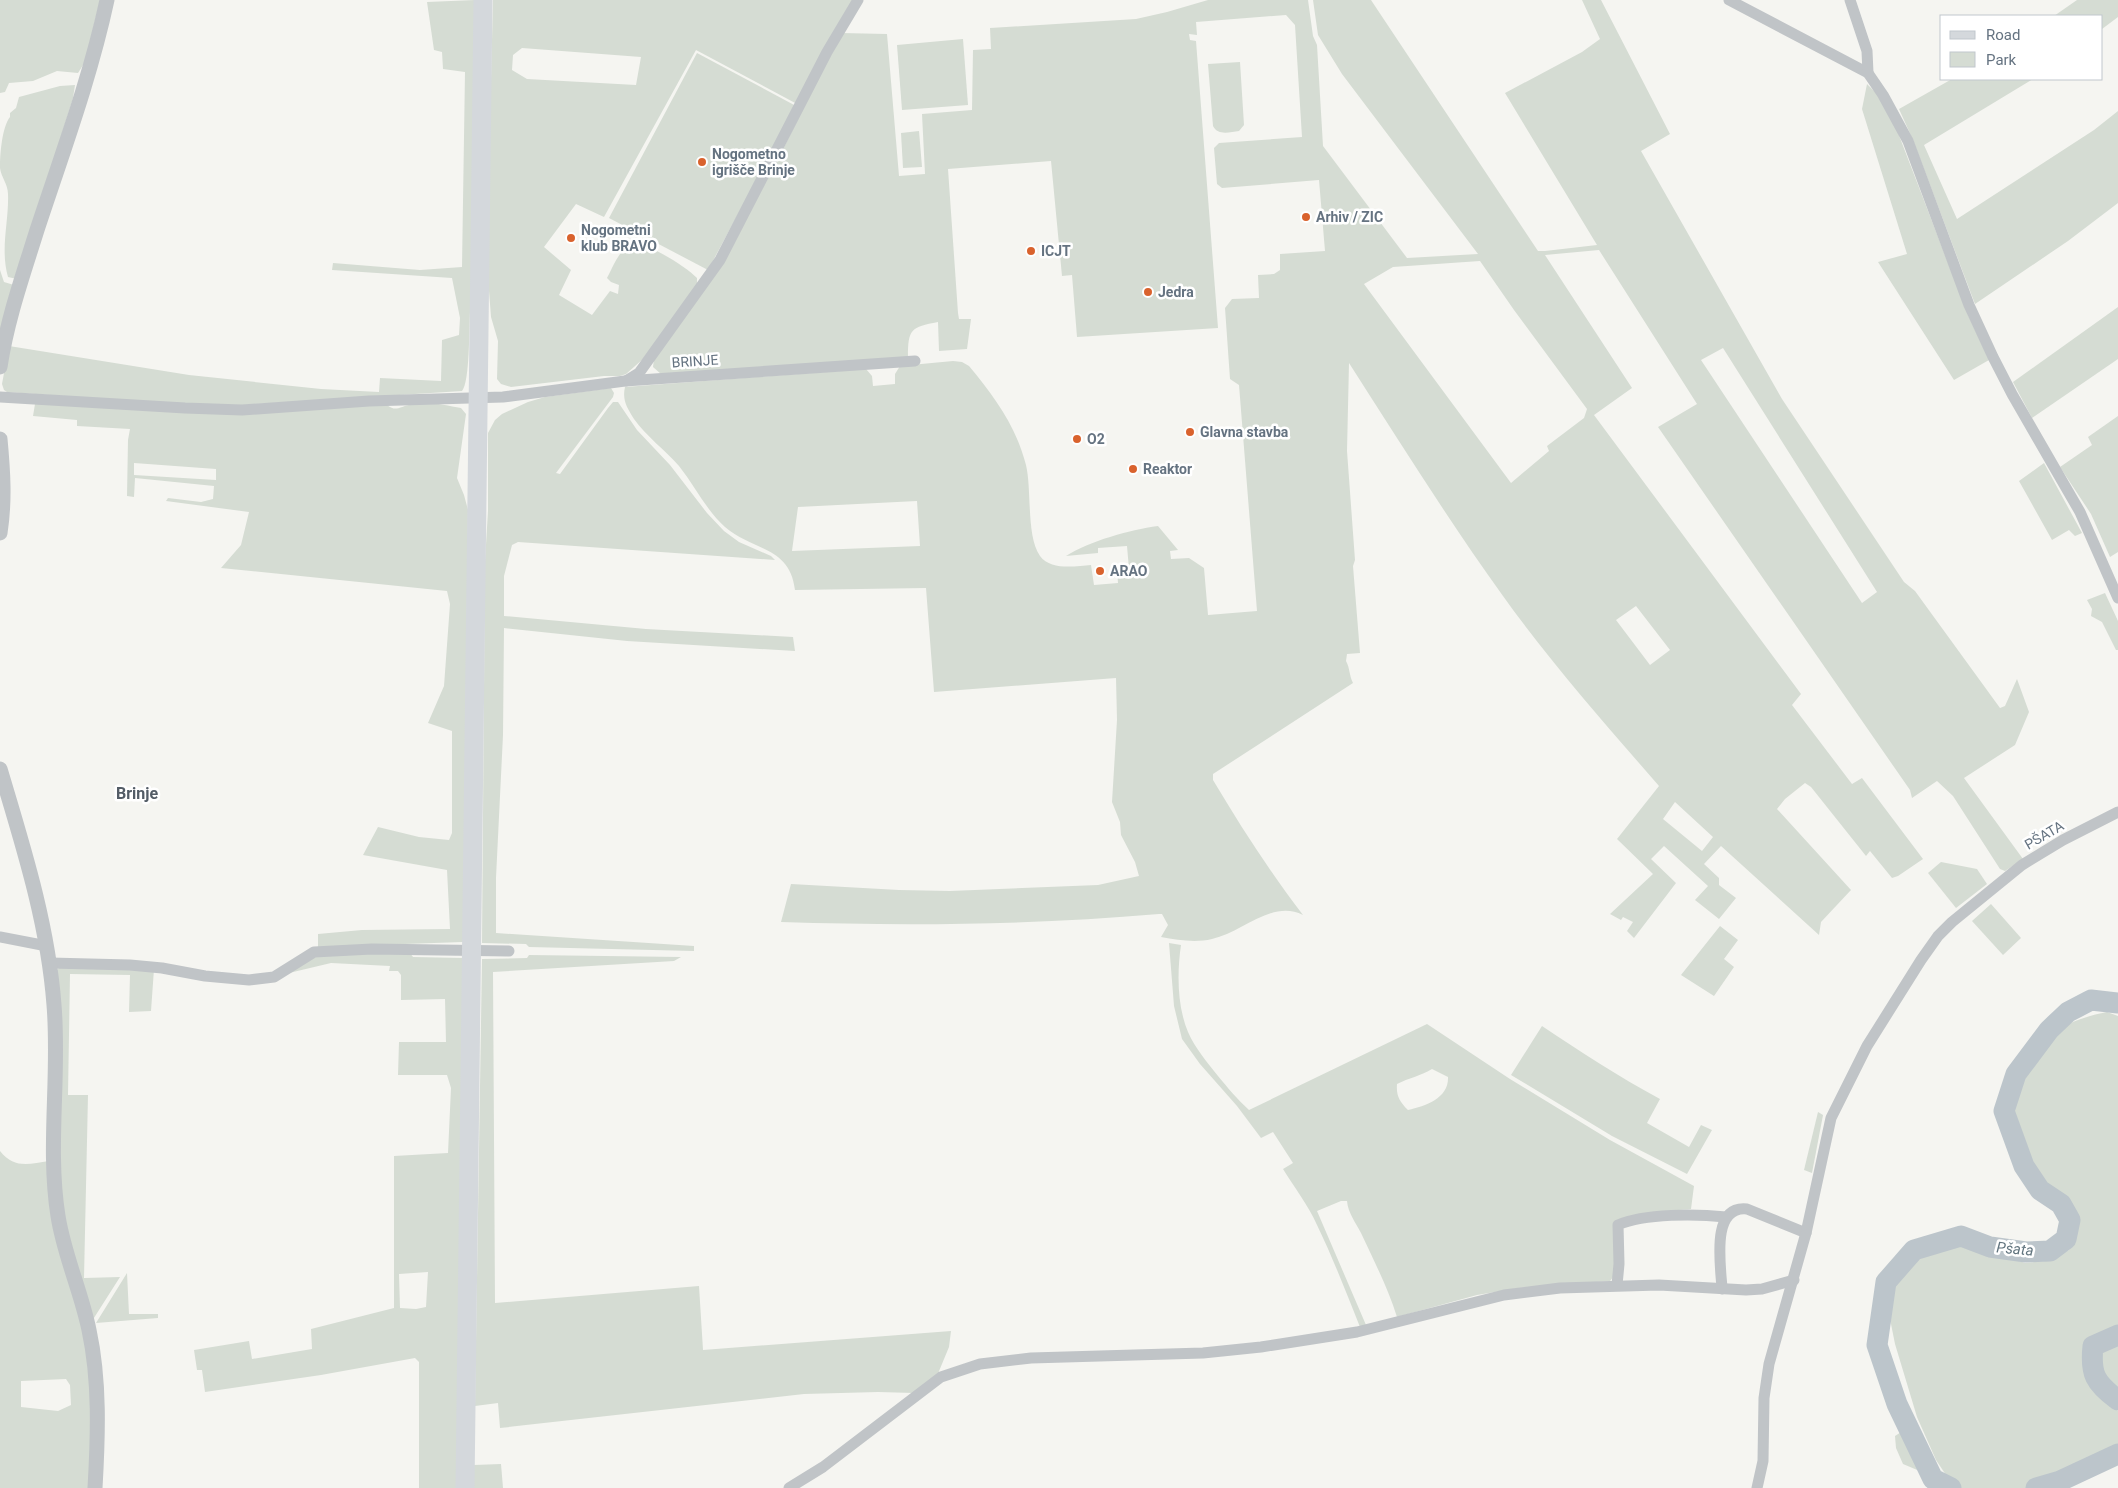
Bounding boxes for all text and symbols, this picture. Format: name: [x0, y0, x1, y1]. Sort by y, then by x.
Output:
legend: [1940, 15, 2103, 80]
text: Road: [1986, 26, 2020, 44]
text: Park: [1986, 51, 2017, 69]
place label: Nogometno igrišče Brinje: [712, 146, 795, 178]
marker: Nogometno igrišče Brinje: [696, 156, 708, 168]
place label: Arhiv / ZIC: [1316, 209, 1383, 225]
marker: Arhiv / ZIC: [1300, 211, 1312, 223]
place label: Nogometni klub BRAVO: [581, 222, 657, 254]
marker: Nogometni klub BRAVO: [565, 232, 577, 244]
place label: ICJT: [1041, 243, 1071, 259]
marker: ICJT: [1025, 245, 1037, 257]
place label: Jedra: [1158, 284, 1194, 300]
marker: Jedra: [1142, 286, 1154, 298]
street label: BRINJE: [671, 351, 719, 371]
place label: Glavna stavba: [1200, 424, 1289, 440]
marker: Glavna stavba: [1184, 426, 1196, 438]
place label: O2: [1087, 431, 1105, 447]
marker: O2: [1071, 433, 1083, 445]
place label: Reaktor: [1143, 461, 1192, 477]
marker: Reaktor: [1127, 463, 1139, 475]
place label: ARAO: [1110, 563, 1148, 579]
marker: ARAO: [1094, 565, 1106, 577]
district label: Brinje: [116, 784, 158, 803]
street label: PŠATA: [2021, 817, 2066, 853]
water label: Pšata: [1996, 1238, 2034, 1260]

